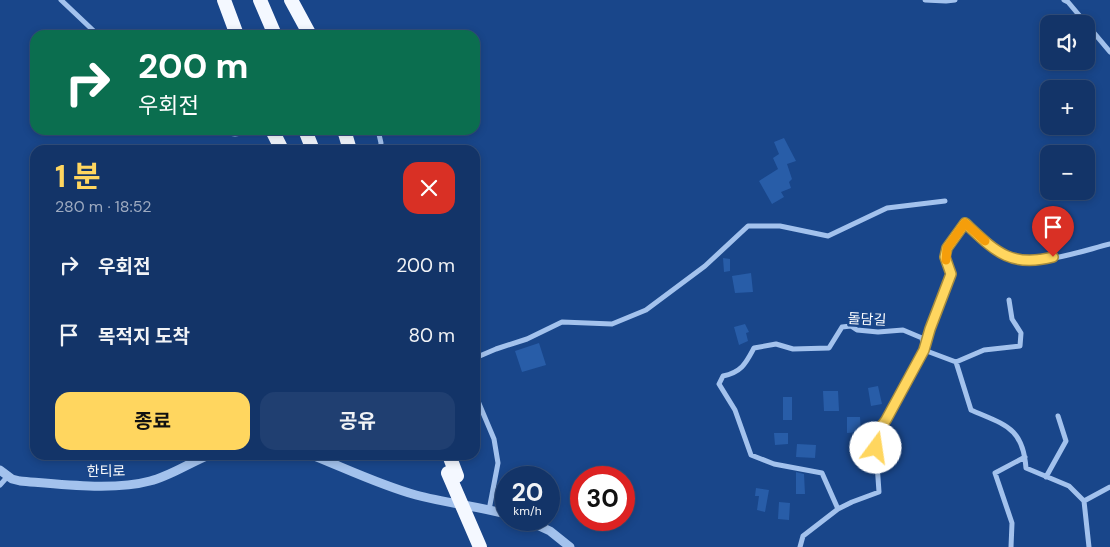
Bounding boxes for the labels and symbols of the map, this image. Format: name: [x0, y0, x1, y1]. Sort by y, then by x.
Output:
pin: [1032, 206, 1074, 257]
street label: 돌담길: [847, 309, 887, 329]
position arrow: [849, 421, 901, 473]
street label: 한티로: [87, 462, 126, 480]
speed limit sign: 30: [570, 466, 635, 531]

